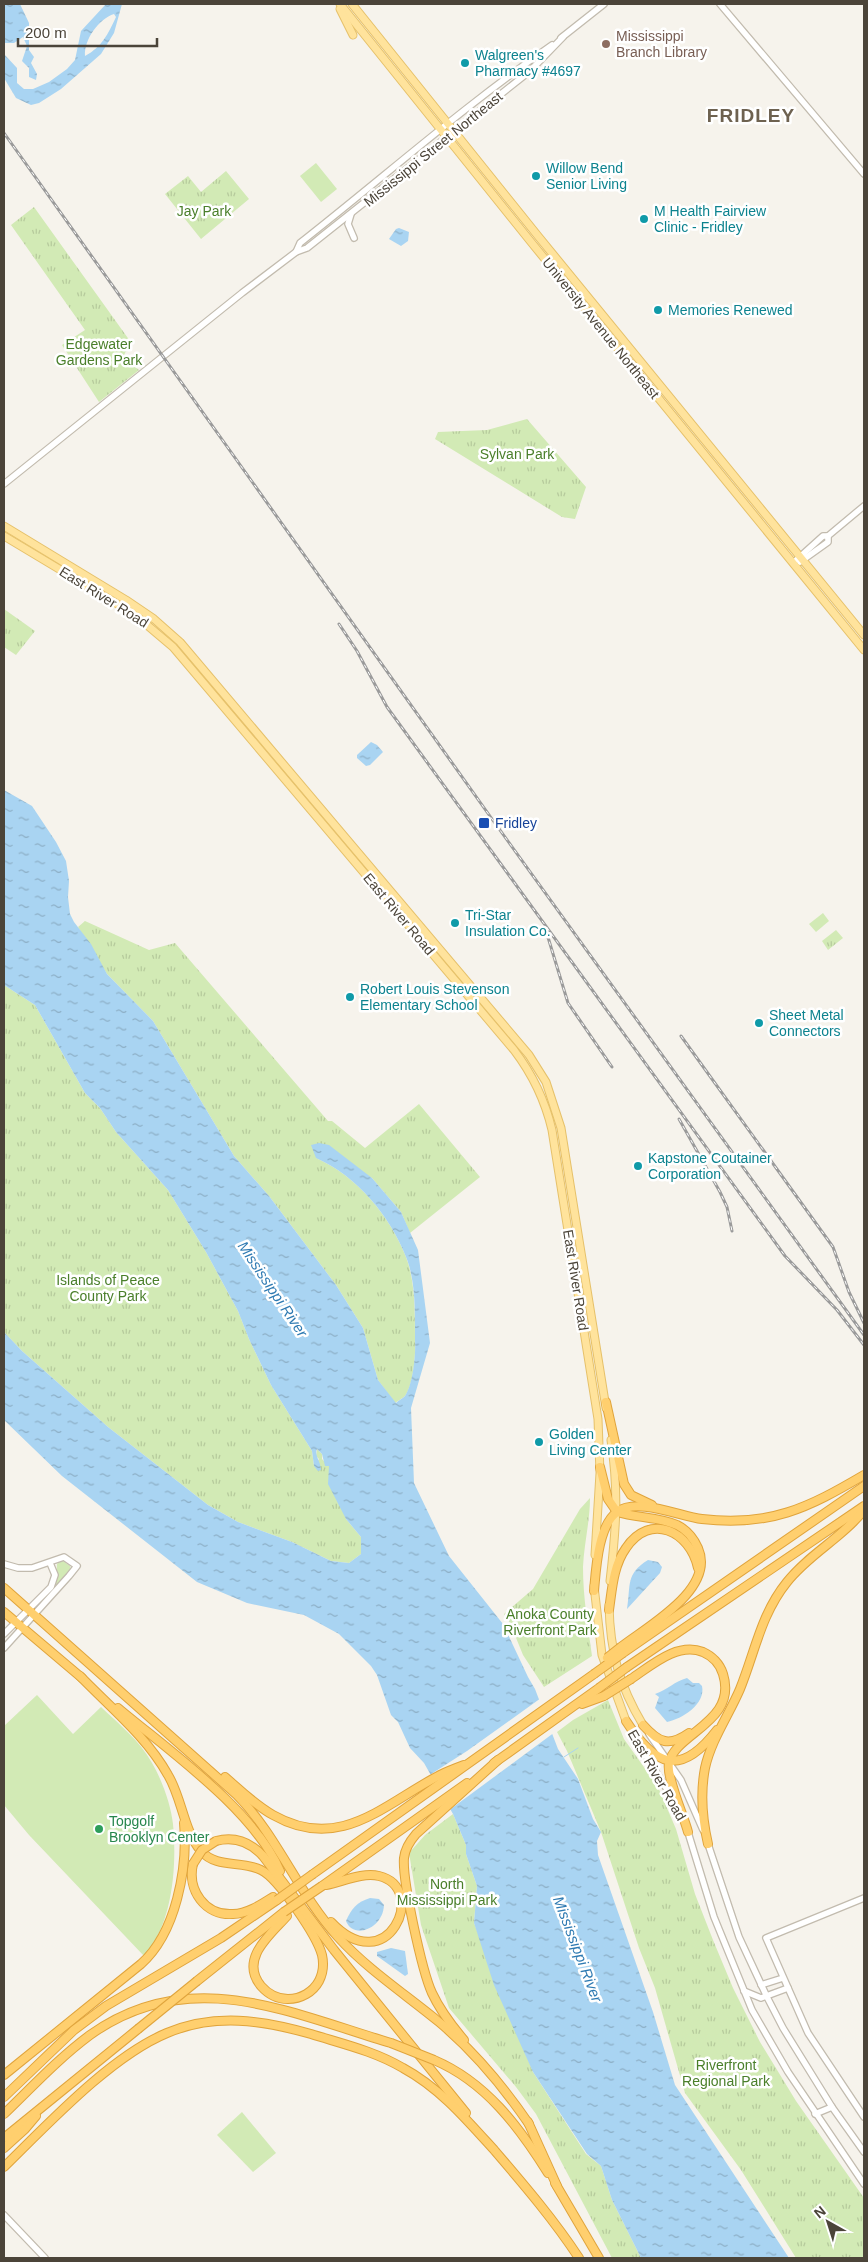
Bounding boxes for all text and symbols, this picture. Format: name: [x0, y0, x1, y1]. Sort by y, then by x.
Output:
scale bar: [18, 15, 156, 47]
text: 200 m: [25, 24, 67, 41]
place label: Mississippi Branch Library: [616, 28, 707, 60]
marker: Mississippi Branch Library: [600, 38, 612, 50]
place label: Walgreen's Pharmacy #4697: [475, 47, 581, 79]
marker: Walgreen's Pharmacy #4697: [459, 57, 471, 69]
street label: Mississippi Street Northeast: [361, 88, 506, 210]
district label: FRIDLEY: [707, 105, 795, 126]
place label: Willow Bend Senior Living: [546, 160, 627, 192]
marker: Willow Bend Senior Living: [530, 170, 542, 182]
park label: Jay Park: [177, 203, 232, 219]
place label: M Health Fairview Clinic - Fridley: [654, 203, 767, 235]
marker: M Health Fairview Clinic - Fridley: [638, 213, 650, 225]
street label: University Avenue Northeast: [539, 254, 663, 402]
place label: Memories Renewed: [668, 302, 793, 318]
marker: Memories Renewed: [652, 304, 664, 316]
park label: Edgewater Gardens Park: [56, 336, 143, 368]
park label: Sylvan Park: [480, 446, 555, 462]
street label: East River Road: [57, 563, 151, 631]
place label: Fridley: [495, 815, 537, 831]
marker: Fridley: [477, 816, 491, 830]
street label: East River Road: [360, 870, 438, 958]
place label: Tri-Star Insulation Co.: [465, 907, 551, 939]
marker: Tri-Star Insulation Co.: [449, 917, 461, 929]
place label: Robert Louis Stevenson Elementary School: [360, 981, 509, 1013]
marker: Robert Louis Stevenson Elementary School: [344, 991, 356, 1003]
place label: Sheet Metal Connectors: [769, 1007, 844, 1039]
marker: Sheet Metal Connectors: [753, 1017, 765, 1029]
place label: Kapstone Coutainer Corporation: [648, 1150, 772, 1182]
marker: Kapstone Coutainer Corporation: [632, 1160, 644, 1172]
street label: East River Road: [560, 1228, 592, 1332]
water label: Mississippi River: [235, 1238, 312, 1341]
park label: Islands of Peace County Park: [56, 1272, 160, 1304]
place label: Golden Living Center: [549, 1426, 632, 1458]
marker: Golden Living Center: [533, 1436, 545, 1448]
park label: Anoka County Riverfront Park: [503, 1606, 598, 1638]
street label: East River Road: [625, 1727, 689, 1823]
place label: Topgolf Brooklyn Center: [109, 1813, 210, 1845]
marker: Topgolf Brooklyn Center: [93, 1823, 105, 1835]
park label: North Mississippi Park: [397, 1876, 498, 1908]
water label: Mississippi River: [550, 1894, 606, 2005]
park label: Riverfront Regional Park: [682, 2057, 771, 2089]
north arrow: [803, 2197, 853, 2247]
text: N: [811, 2202, 829, 2221]

